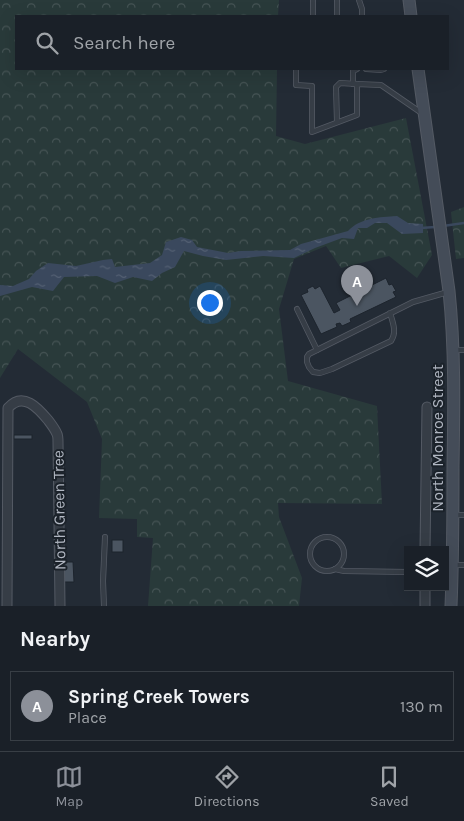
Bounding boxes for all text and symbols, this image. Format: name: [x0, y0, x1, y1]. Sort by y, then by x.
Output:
search box: [15, 15, 449, 70]
icon: search: [33, 29, 61, 57]
text: Search here: [73, 32, 175, 54]
pin: A: [341, 265, 373, 306]
your location: [197, 290, 223, 316]
street label: North Monroe Street: [428, 364, 447, 512]
street label: North Green Tree: [48, 450, 70, 570]
map controls: [404, 546, 449, 591]
button: layers: [404, 546, 449, 591]
text: Nearby: [20, 627, 90, 651]
text: Spring Creek Towers: [68, 686, 250, 708]
text: A: [32, 697, 42, 716]
text: 130 m: [400, 697, 443, 716]
text: Place: [68, 708, 107, 727]
tab: Map: [55, 763, 83, 810]
tab: Directions: [194, 763, 260, 810]
tab: Saved: [370, 763, 409, 810]

